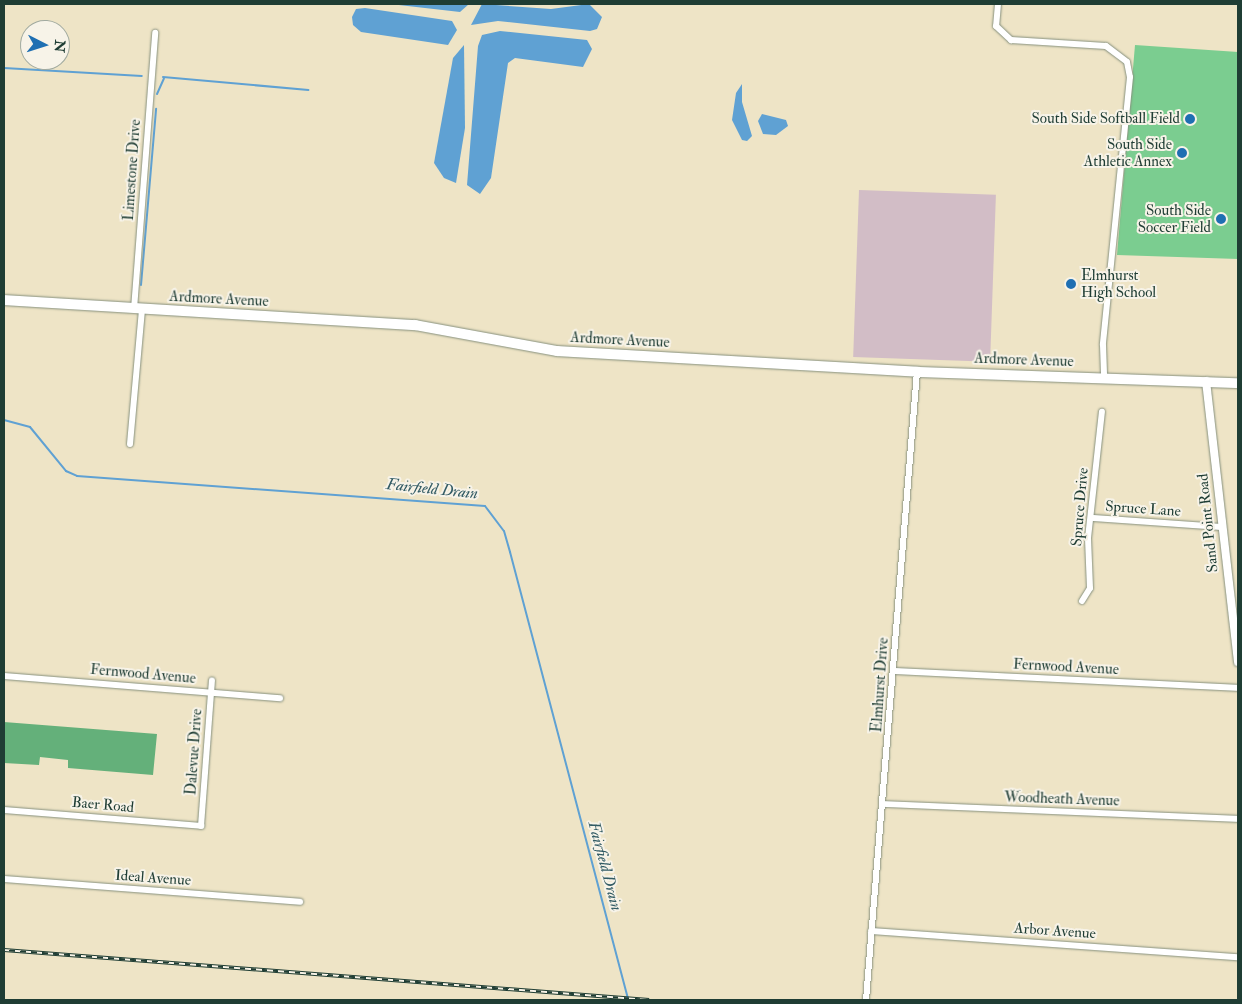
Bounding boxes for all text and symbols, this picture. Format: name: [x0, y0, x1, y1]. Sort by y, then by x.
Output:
north arrow: [20, 20, 70, 70]
text: N: [50, 39, 68, 53]
place label: South Side Softball Field: [1032, 110, 1180, 128]
marker: South Side Softball Field: [1184, 113, 1196, 125]
street label: Limestone Drive: [119, 119, 145, 221]
place label: South Side Athletic Annex: [1084, 135, 1172, 170]
marker: South Side Athletic Annex: [1176, 147, 1188, 159]
place label: South Side Soccer Field: [1138, 201, 1211, 236]
marker: South Side Soccer Field: [1215, 213, 1227, 225]
place label: Elmhurst High School: [1081, 266, 1156, 301]
marker: Elmhurst High School: [1065, 278, 1077, 290]
street label: Ardmore Avenue: [169, 287, 269, 311]
street label: Ardmore Avenue: [570, 328, 670, 352]
street label: Ardmore Avenue: [974, 349, 1074, 371]
street label: Spruce Drive: [1068, 467, 1092, 547]
street label: Sand Point Road: [1194, 473, 1222, 573]
water label: Fairfield Drain: [385, 475, 479, 503]
street label: Spruce Lane: [1105, 497, 1181, 521]
street label: Elmhurst Drive: [868, 637, 892, 733]
street label: Fernwood Avenue: [1013, 655, 1119, 679]
street label: Fernwood Avenue: [89, 660, 197, 688]
street label: Dalevue Drive: [182, 708, 206, 796]
street label: Woodheath Avenue: [1004, 788, 1120, 810]
street label: Baer Road: [71, 793, 135, 817]
water label: Fairfield Drain: [584, 819, 626, 913]
street label: Ideal Avenue: [114, 866, 192, 890]
street label: Arbor Avenue: [1014, 919, 1096, 943]

